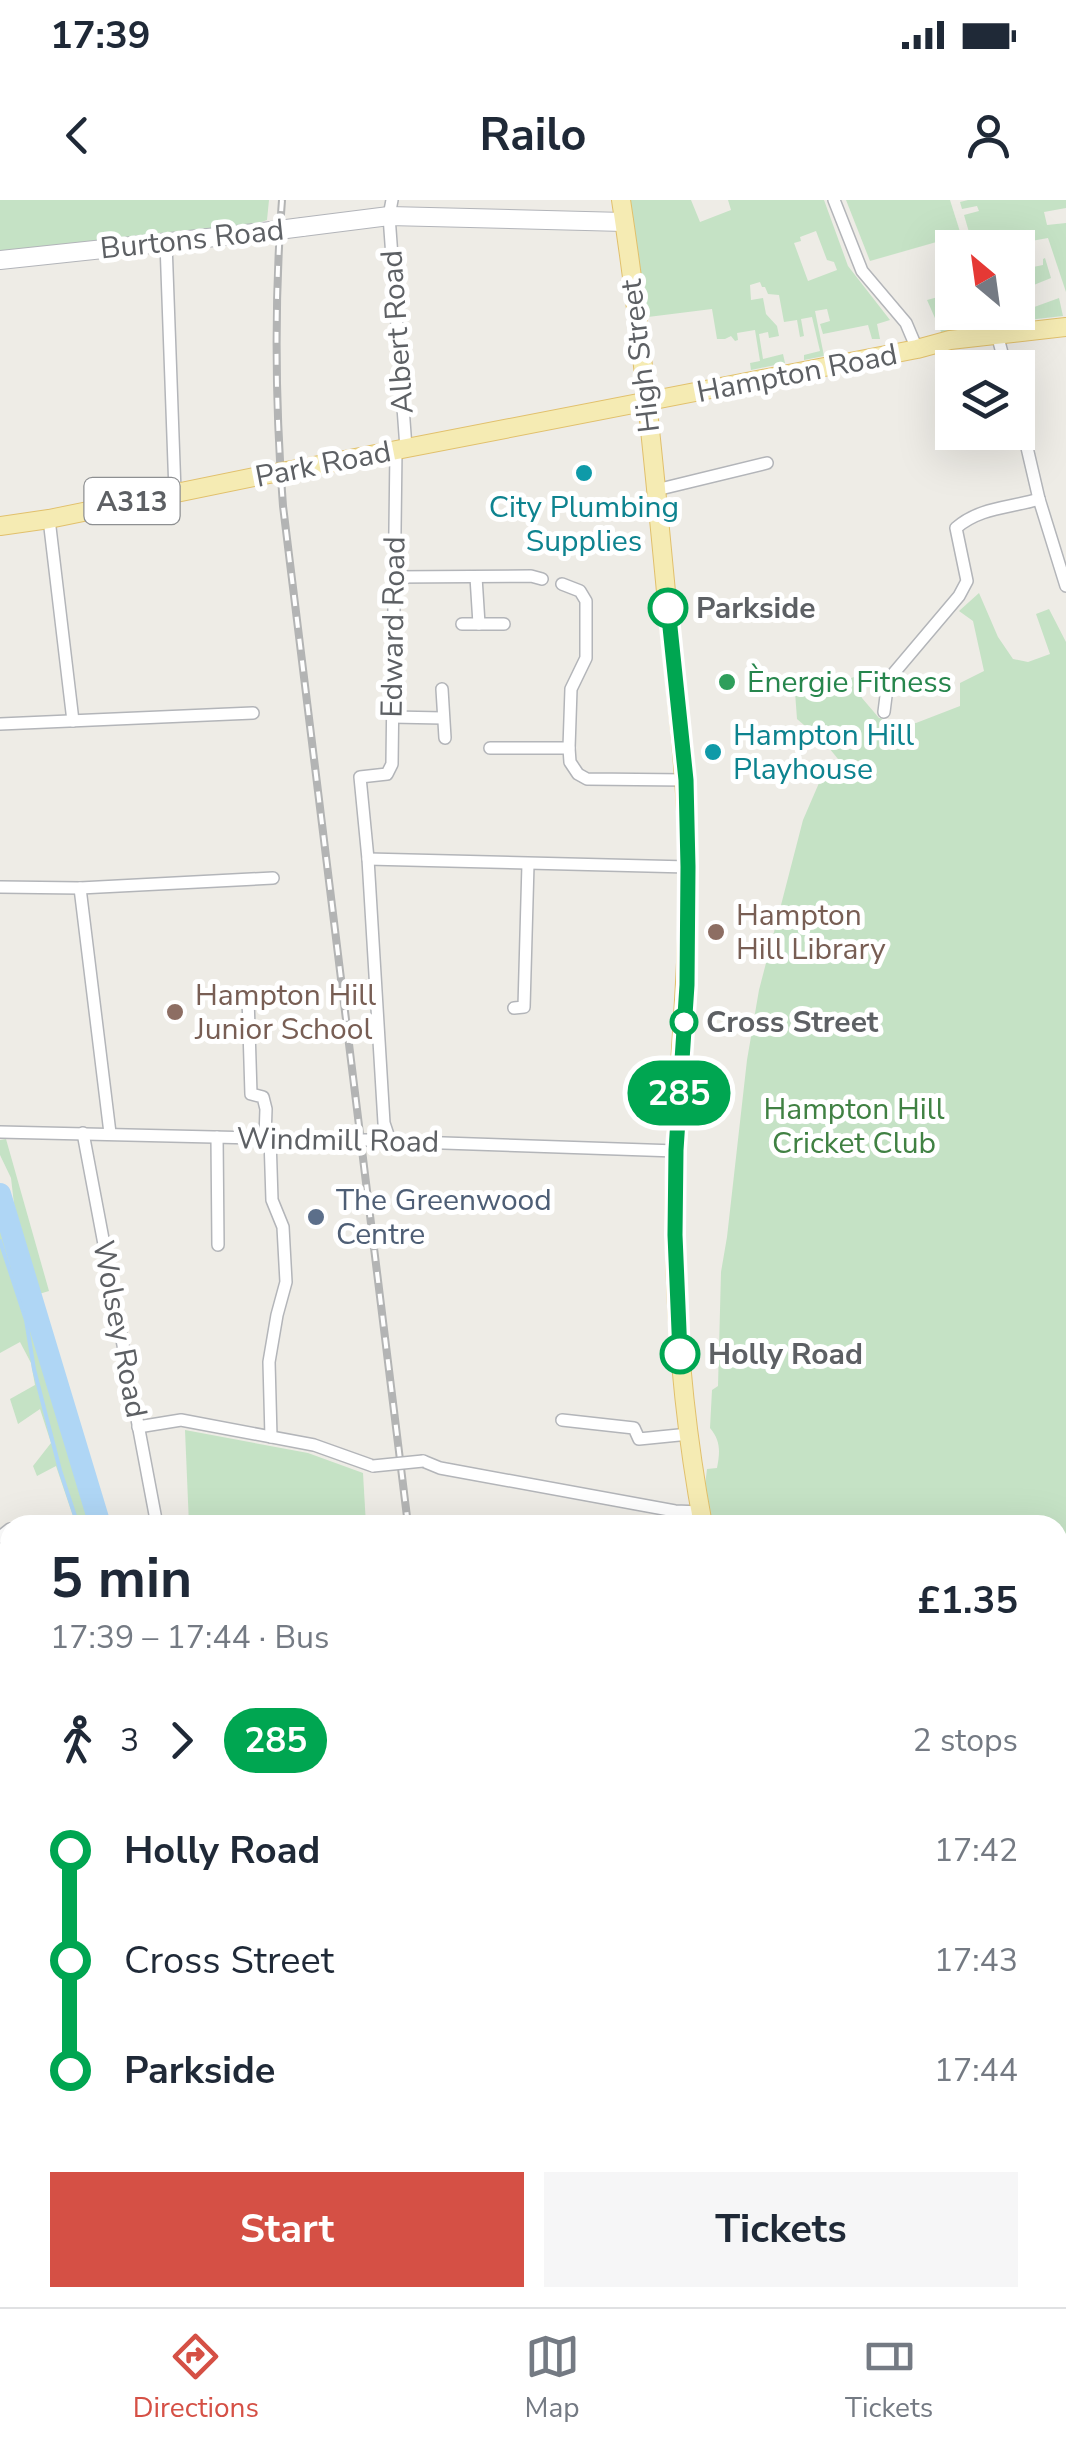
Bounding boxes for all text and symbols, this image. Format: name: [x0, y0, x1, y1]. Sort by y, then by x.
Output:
text: 17:39: [50, 10, 151, 61]
text: Railo: [480, 105, 586, 166]
icon: back: [50, 108, 105, 163]
icon: person: [961, 108, 1016, 163]
street label: Burtons Road: [98, 209, 286, 270]
north arrow: [935, 230, 1035, 330]
map controls: [935, 230, 1035, 450]
street label: Albert Road: [371, 249, 424, 415]
street label: High Street: [611, 277, 670, 435]
street label: Hampton Road: [693, 334, 901, 413]
button: layers: [935, 350, 1035, 450]
street label: Park Road: [252, 431, 394, 498]
marker: City Plumbing Supplies: [573, 462, 595, 484]
road number: A313: [84, 478, 180, 524]
place label: City Plumbing Supplies: [489, 487, 679, 562]
street label: Edward Road: [371, 536, 416, 718]
place label: Parkside: [696, 588, 815, 629]
marker: Parkside: [649, 589, 687, 627]
place label: Ènergie Fitness: [747, 662, 952, 703]
marker: Ènergie Fitness: [716, 671, 738, 693]
place label: Hampton Hill Playhouse: [733, 715, 914, 790]
marker: Hampton Hill Playhouse: [702, 741, 724, 763]
place label: Hampton Hill Library: [736, 895, 886, 970]
marker: Hampton Hill Library: [705, 921, 727, 943]
place label: Hampton Hill Junior School: [194, 975, 376, 1050]
marker: Hampton Hill Junior School: [164, 1001, 186, 1023]
place label: Cross Street: [706, 1002, 879, 1043]
marker: Cross Street: [671, 1009, 697, 1035]
line badge: 285: [622, 1060, 736, 1126]
text: 285: [647, 1070, 711, 1117]
park label: Hampton Hill Cricket Club: [763, 1089, 945, 1164]
street label: Windmill Road: [236, 1118, 440, 1163]
place label: The Greenwood Centre: [336, 1180, 552, 1255]
marker: The Greenwood Centre: [305, 1206, 327, 1228]
street label: Wolsey Road: [82, 1237, 157, 1421]
place label: Holly Road: [708, 1334, 863, 1375]
marker: Holly Road: [661, 1335, 699, 1373]
text: 5 min: [50, 1541, 192, 1616]
text: £1.35: [917, 1575, 1018, 1626]
text: 17:39 – 17:44 · Bus: [50, 1616, 329, 1659]
icon: walk: [50, 1713, 105, 1768]
icon: forward: [154, 1713, 209, 1768]
text: 285: [244, 1717, 307, 1764]
text: 3: [120, 1719, 139, 1762]
text: 2 stops: [912, 1719, 1018, 1762]
text: Holly Road: [124, 1825, 320, 1876]
text: 17:42: [934, 1829, 1018, 1872]
text: Cross Street: [124, 1935, 334, 1986]
text: 17:43: [934, 1939, 1018, 1982]
text: Parkside: [124, 2045, 275, 2096]
text: 17:44: [934, 2049, 1018, 2092]
button: Start: [50, 2172, 524, 2287]
button: Tickets: [544, 2172, 1018, 2287]
tab: Directions: [133, 2329, 259, 2427]
tab: Map: [524, 2329, 580, 2427]
tab: Tickets: [845, 2329, 933, 2427]

